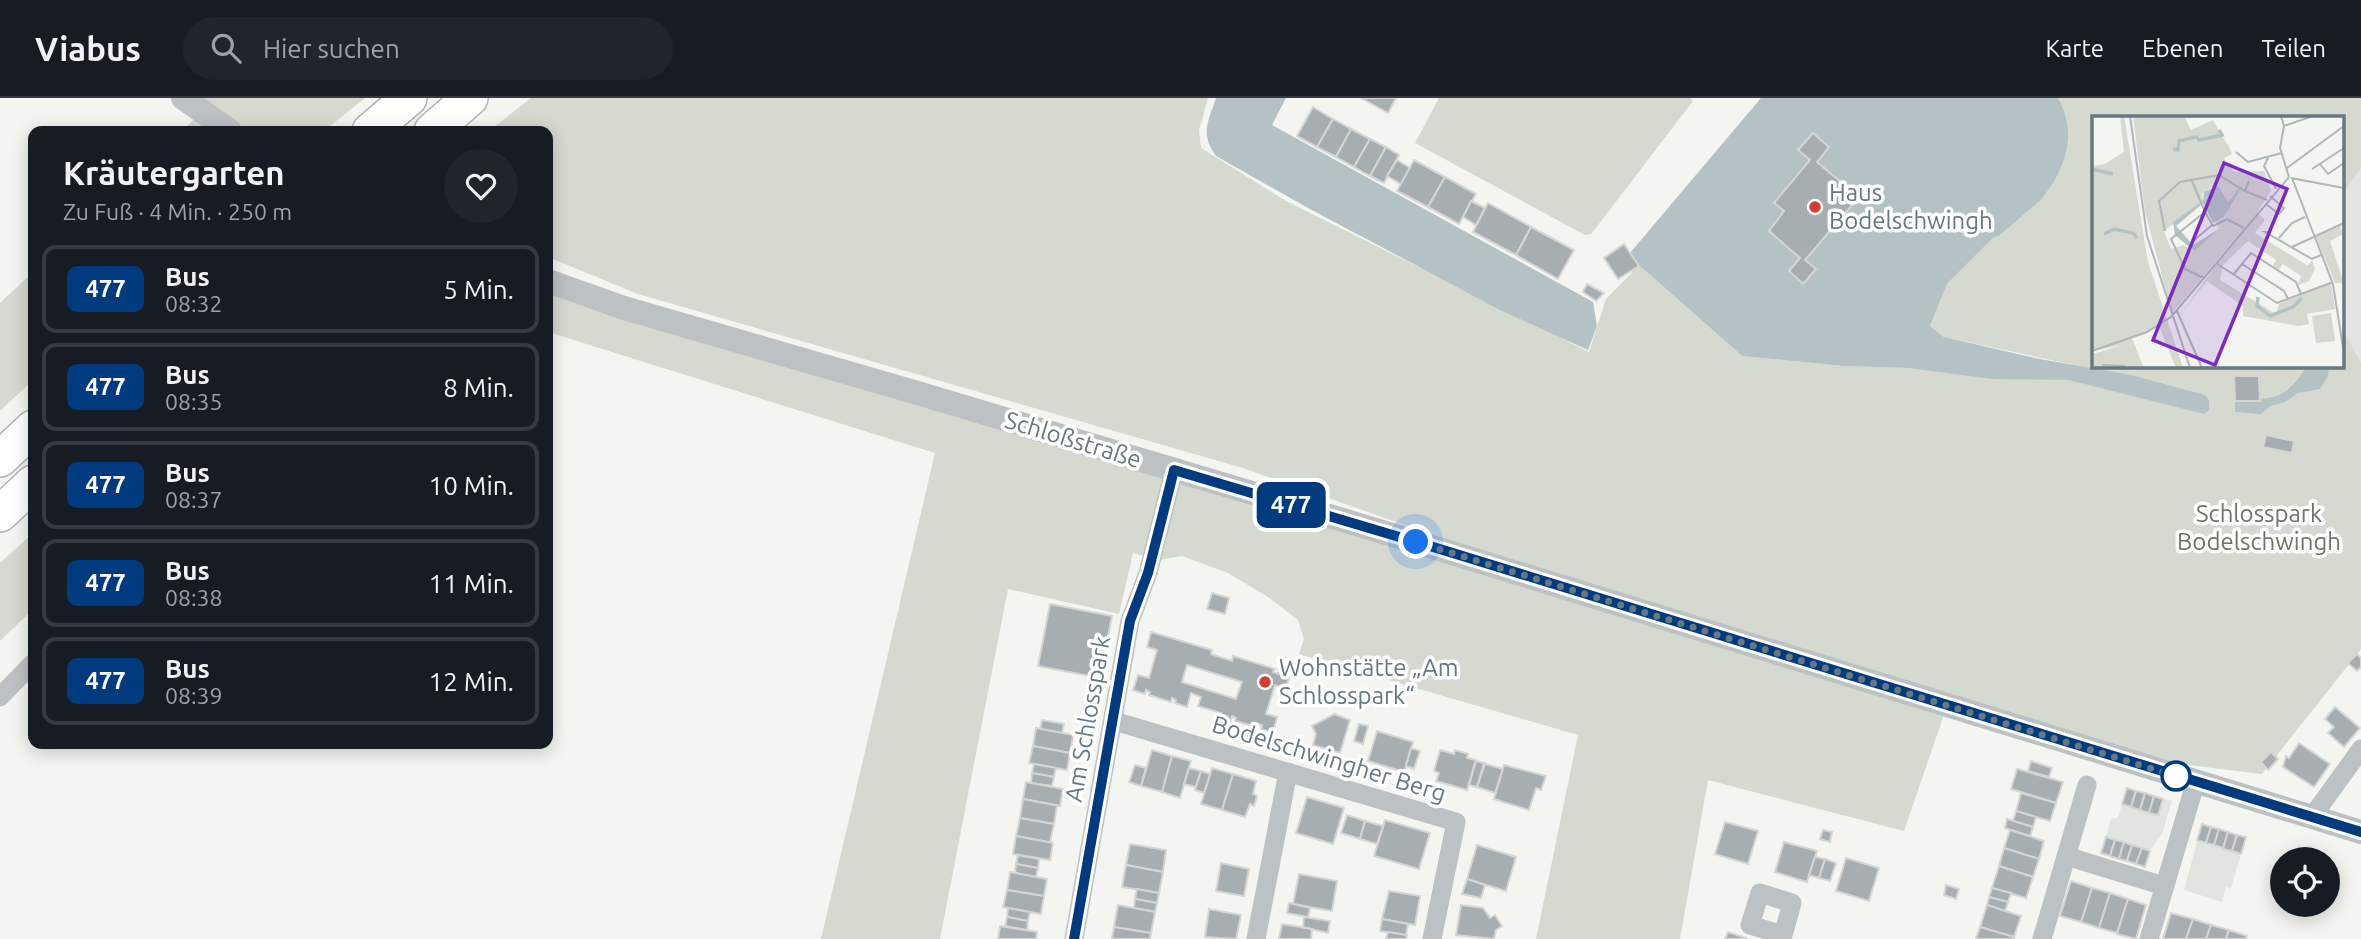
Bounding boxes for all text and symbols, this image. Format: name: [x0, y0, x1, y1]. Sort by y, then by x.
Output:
search box: [183, 17, 673, 80]
icon: search: [207, 29, 245, 67]
text: Viabus: [35, 30, 141, 67]
text: Hier suchen: [263, 34, 400, 63]
text: Karte: [2045, 35, 2104, 62]
text: Ebenen: [2142, 35, 2223, 62]
text: Teilen: [2261, 35, 2326, 62]
inset map: [2092, 116, 2344, 368]
button: heart: [444, 149, 518, 223]
text: Kräutergarten: [63, 154, 284, 191]
place label: Haus Bodelschwingh: [1829, 179, 1993, 234]
text: Zu Fuß · 4 Min. · 250 m: [63, 199, 292, 224]
marker: Haus Bodelschwingh: [1807, 199, 1823, 215]
text: Bus: [165, 262, 210, 291]
text: 477: [85, 275, 126, 302]
text: 5 Min.: [443, 275, 514, 304]
text: 08:32: [165, 291, 223, 316]
text: Bus: [165, 360, 210, 389]
text: 477: [85, 373, 126, 400]
text: 8 Min.: [443, 373, 514, 402]
text: 08:35: [165, 389, 223, 414]
street label: Schloßstraße: [1002, 406, 1145, 473]
text: Bus: [165, 458, 210, 487]
text: 477: [85, 471, 126, 498]
text: 10 Min.: [429, 471, 514, 500]
line badge: 477: [1251, 482, 1331, 528]
text: 08:37: [165, 487, 223, 512]
text: 477: [1271, 491, 1311, 518]
park label: Schlosspark Bodelschwingh: [2177, 500, 2341, 555]
your location: [1398, 524, 1433, 559]
text: Bus: [165, 556, 210, 585]
text: 477: [85, 569, 126, 596]
text: 11 Min.: [429, 569, 514, 598]
text: 08:38: [165, 585, 223, 610]
street label: Am Schlosspark: [1060, 634, 1115, 804]
text: Bus: [165, 654, 210, 683]
place label: Wohnstätte „Am Schlosspark“: [1279, 654, 1458, 709]
text: 477: [85, 667, 126, 694]
text: 12 Min.: [429, 667, 514, 696]
marker: Wohnstätte „Am Schlosspark“: [1257, 674, 1273, 690]
text: 08:39: [165, 683, 223, 708]
street label: Bodelschwingher Berg: [1209, 710, 1449, 807]
unlabelled marker: [2161, 761, 2191, 791]
map controls: [2270, 847, 2340, 917]
button: locate: [2270, 847, 2340, 917]

